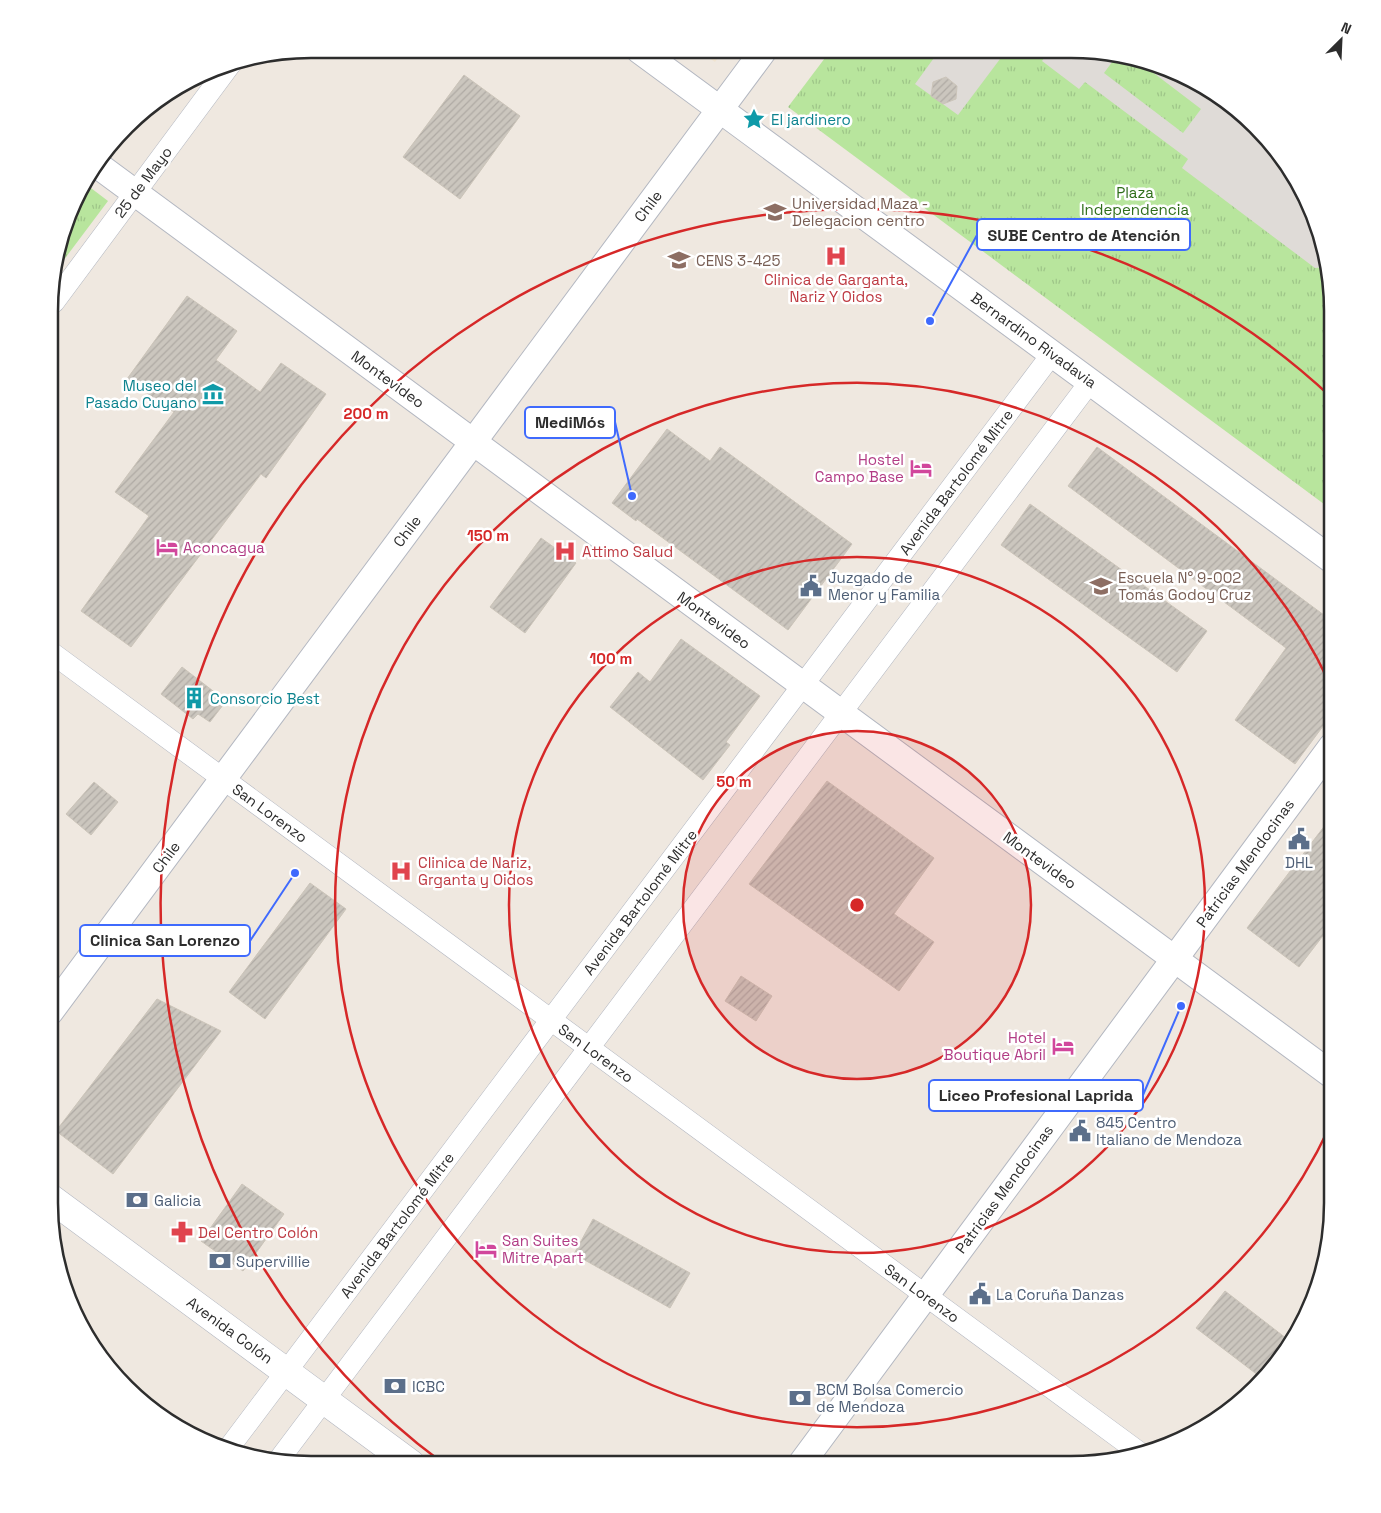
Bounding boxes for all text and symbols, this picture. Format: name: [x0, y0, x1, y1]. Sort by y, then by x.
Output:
north arrow: [1316, 15, 1366, 65]
text: N: [1338, 18, 1354, 38]
place icon: El jardinero: [741, 106, 767, 132]
place label: El jardinero: [771, 110, 851, 129]
street label: 25 de Mayo: [110, 143, 176, 221]
park label: Plaza Independencia: [1081, 183, 1189, 219]
street label: Chile: [630, 186, 666, 226]
place label: Universidad Maza - Delegacion centro: [792, 194, 928, 230]
school or university icon: Universidad Maza - Delegacion centro: [762, 199, 788, 225]
callout: SUBE Centro de Atención: [977, 219, 1190, 250]
text: SUBE Centro de Atención: [988, 225, 1180, 246]
hospital icon: Clinica de Garganta, Nariz Y Oidos: [823, 243, 849, 269]
school or university icon: CENS 3-425: [666, 247, 692, 273]
place label: CENS 3-425: [696, 251, 780, 270]
place label: Clinica de Garganta, Nariz Y Oidos: [764, 270, 908, 306]
street label: Bernardino Rivadavia: [967, 288, 1101, 392]
street label: Montevideo: [348, 346, 428, 412]
place label: Museo del Pasado Cuyano: [85, 376, 197, 412]
museum icon: Museo del Pasado Cuyano: [200, 381, 226, 407]
text: 200 m: [344, 404, 388, 423]
street label: Avenida Bartolomé Mitre: [895, 405, 1017, 559]
callout: MediMós: [525, 407, 615, 438]
text: MediMós: [535, 412, 605, 433]
place label: Hostel Campo Base: [815, 450, 904, 486]
hotel icon: Hostel Campo Base: [908, 455, 934, 481]
street label: Chile: [389, 511, 425, 551]
text: 150 m: [467, 526, 509, 545]
hotel icon: Aconcagua: [154, 534, 180, 560]
place label: Aconcagua: [183, 538, 265, 557]
hospital icon: Attimo Salud: [552, 538, 578, 564]
place label: Attimo Salud: [582, 542, 673, 561]
place label: Juzgado de Menor y Familia: [828, 568, 940, 604]
place label: Escuela N° 9-002 Tomás Godoy Cruz: [1118, 568, 1251, 604]
public building icon: Juzgado de Menor y Familia: [798, 573, 824, 599]
school or university icon: Escuela N° 9-002 Tomás Godoy Cruz: [1088, 573, 1114, 599]
street label: Montevideo: [674, 587, 754, 653]
text: 100 m: [590, 649, 632, 668]
building icon: Consorcio Best: [181, 685, 207, 711]
place label: Consorcio Best: [210, 689, 320, 708]
text: 50 m: [716, 772, 752, 791]
street label: San Lorenzo: [229, 779, 311, 847]
street label: Patricias Mendocinas: [1192, 795, 1298, 931]
street label: Avenida Bartolomé Mitre: [579, 825, 701, 979]
public building icon: DHL: [1286, 826, 1312, 852]
street label: Montevideo: [1000, 827, 1080, 893]
street label: Chile: [148, 837, 184, 877]
place label: Clinica de Nariz, Grganta y Oidos: [418, 853, 534, 889]
place label: DHL: [1285, 853, 1313, 872]
hospital icon: Clinica de Nariz, Grganta y Oidos: [388, 858, 414, 884]
centre of rings: [848, 896, 866, 914]
callout: Clinica San Lorenzo: [80, 925, 250, 956]
text: Clinica San Lorenzo: [90, 930, 240, 951]
street label: San Lorenzo: [555, 1019, 637, 1087]
place label: Hotel Boutique Abril: [944, 1028, 1046, 1064]
hotel icon: Hotel Boutique Abril: [1050, 1033, 1076, 1059]
callout: Liceo Profesional Laprida: [929, 1080, 1143, 1111]
text: Liceo Profesional Laprida: [939, 1085, 1133, 1106]
place label: 845 Centro Italiano de Mendoza: [1096, 1113, 1242, 1149]
public building icon: 845 Centro Italiano de Mendoza: [1067, 1118, 1093, 1144]
street label: Patricias Mendocinas: [951, 1121, 1057, 1257]
street label: Avenida Bartolomé Mitre: [336, 1148, 458, 1302]
bank icon: Galicia: [124, 1187, 150, 1213]
place label: Galicia: [154, 1191, 202, 1210]
pharmacy icon: Del Centro Colón: [169, 1219, 195, 1245]
place label: Del Centro Colón: [198, 1223, 318, 1242]
place label: San Suites Mitre Apart: [502, 1231, 584, 1267]
hotel icon: San Suites Mitre Apart: [473, 1236, 499, 1262]
bank icon: Supervillie: [207, 1248, 233, 1274]
place label: Supervillie: [236, 1252, 310, 1271]
street label: San Lorenzo: [881, 1259, 963, 1327]
public building icon: La Coruña Danzas: [967, 1281, 993, 1307]
place label: La Coruña Danzas: [996, 1285, 1124, 1304]
street label: Avenida Colón: [183, 1292, 277, 1368]
bank icon: ICBC: [382, 1373, 408, 1399]
place label: ICBC: [412, 1377, 445, 1396]
place label: BCM Bolsa Comercio de Mendoza: [816, 1380, 964, 1416]
bank icon: BCM Bolsa Comercio de Mendoza: [787, 1385, 813, 1411]

